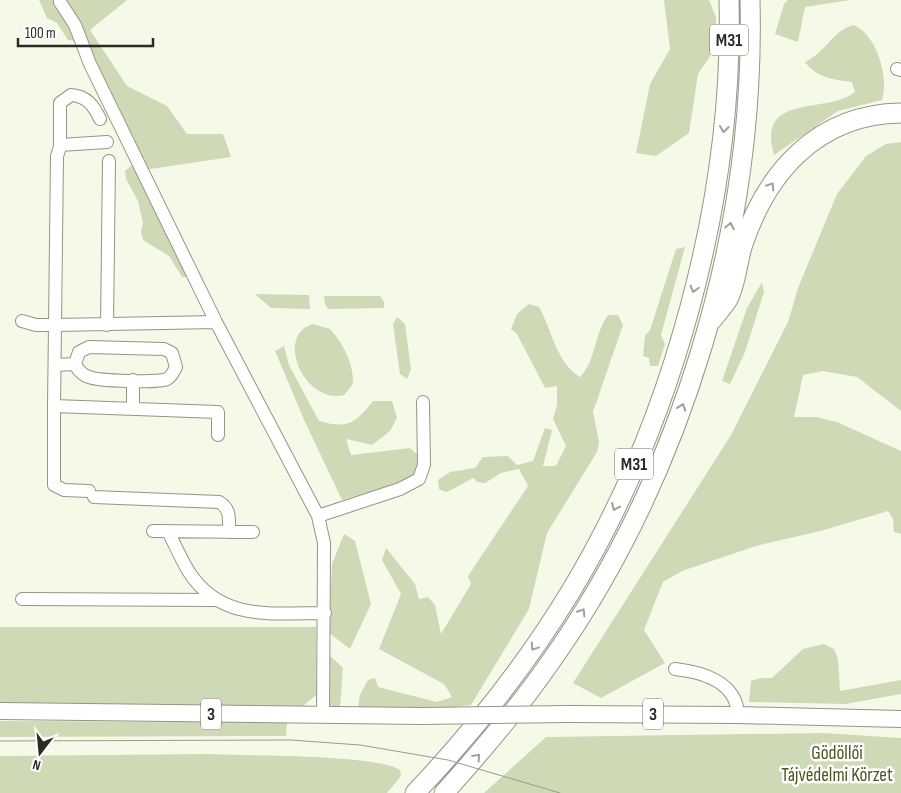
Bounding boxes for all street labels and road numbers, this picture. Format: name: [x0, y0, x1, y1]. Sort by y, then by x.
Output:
road number: M31: [710, 24, 748, 56]
road number: M31: [615, 448, 653, 479]
road number: 3: [201, 699, 221, 730]
road number: 3: [643, 699, 663, 730]

